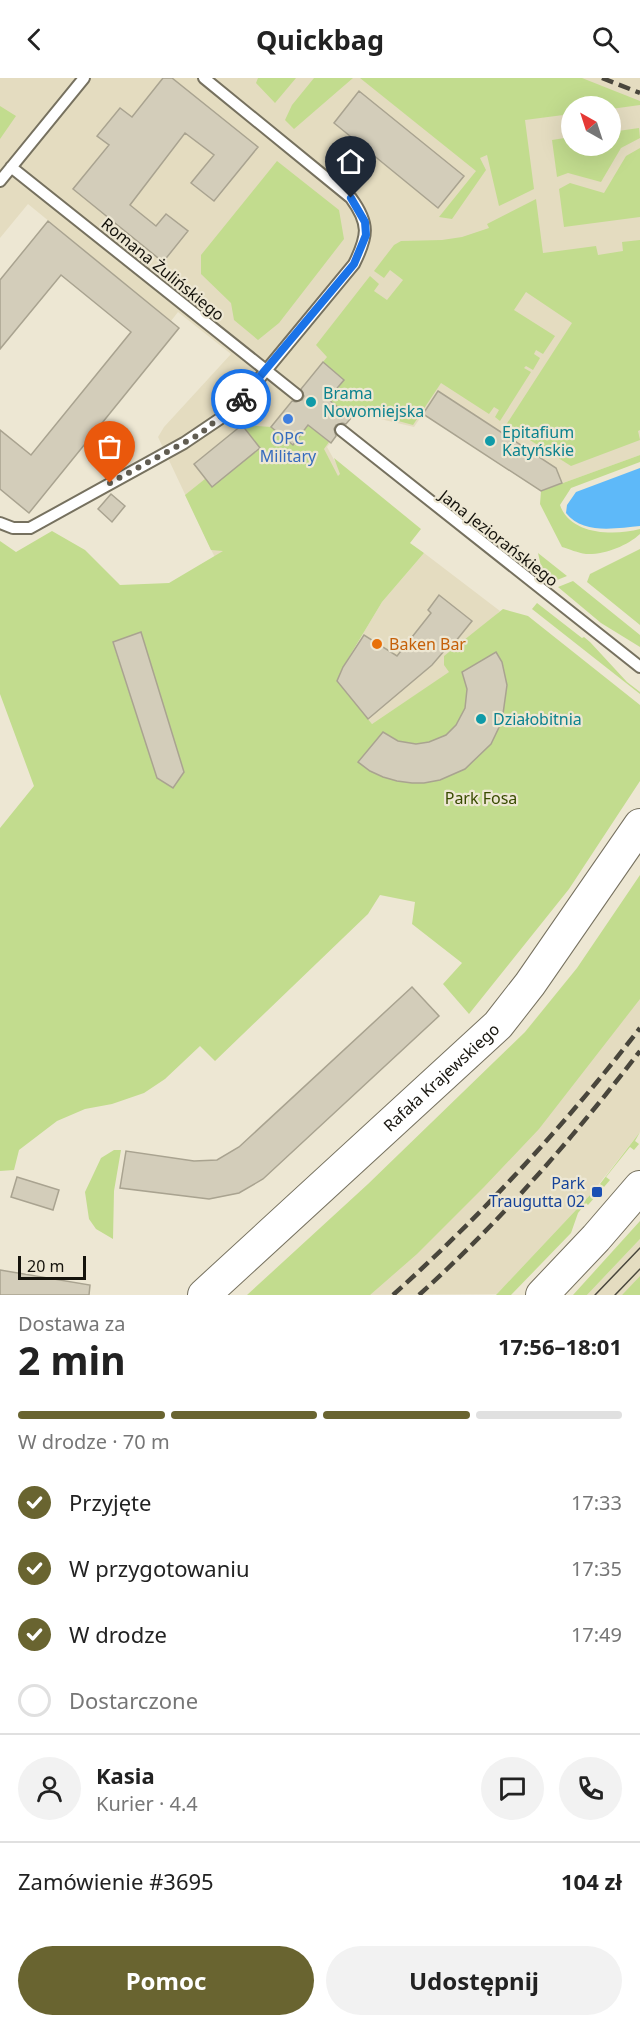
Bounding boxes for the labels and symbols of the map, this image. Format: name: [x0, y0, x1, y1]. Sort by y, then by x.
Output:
north arrow: [561, 96, 621, 156]
pin: [325, 136, 376, 198]
street label: Romana Żulińskiego: [97, 212, 229, 326]
courier: [211, 369, 271, 429]
place label: Brama Nowomiejska: [323, 382, 424, 422]
marker: Brama Nowomiejska: [304, 395, 318, 409]
marker: OPC Military: [281, 412, 295, 426]
pin: [84, 421, 135, 483]
place label: Epitafium Katyńskie: [502, 421, 574, 461]
place label: OPC Military: [260, 427, 317, 467]
marker: Epitafium Katyńskie: [483, 434, 497, 448]
street label: Jana Jeziorańskiego: [434, 483, 563, 591]
place label: Baken Bar: [389, 633, 466, 655]
marker: Baken Bar: [370, 637, 384, 651]
place label: Działobitnia: [493, 708, 582, 730]
marker: Działobitnia: [474, 712, 488, 726]
park label: Park Fosa: [445, 787, 517, 809]
street label: Rafała Krajewskiego: [378, 1018, 504, 1136]
place label: Park Traugutta 02: [489, 1172, 585, 1212]
marker: Park Traugutta 02: [590, 1185, 604, 1199]
scale bar: [18, 1253, 86, 1280]

